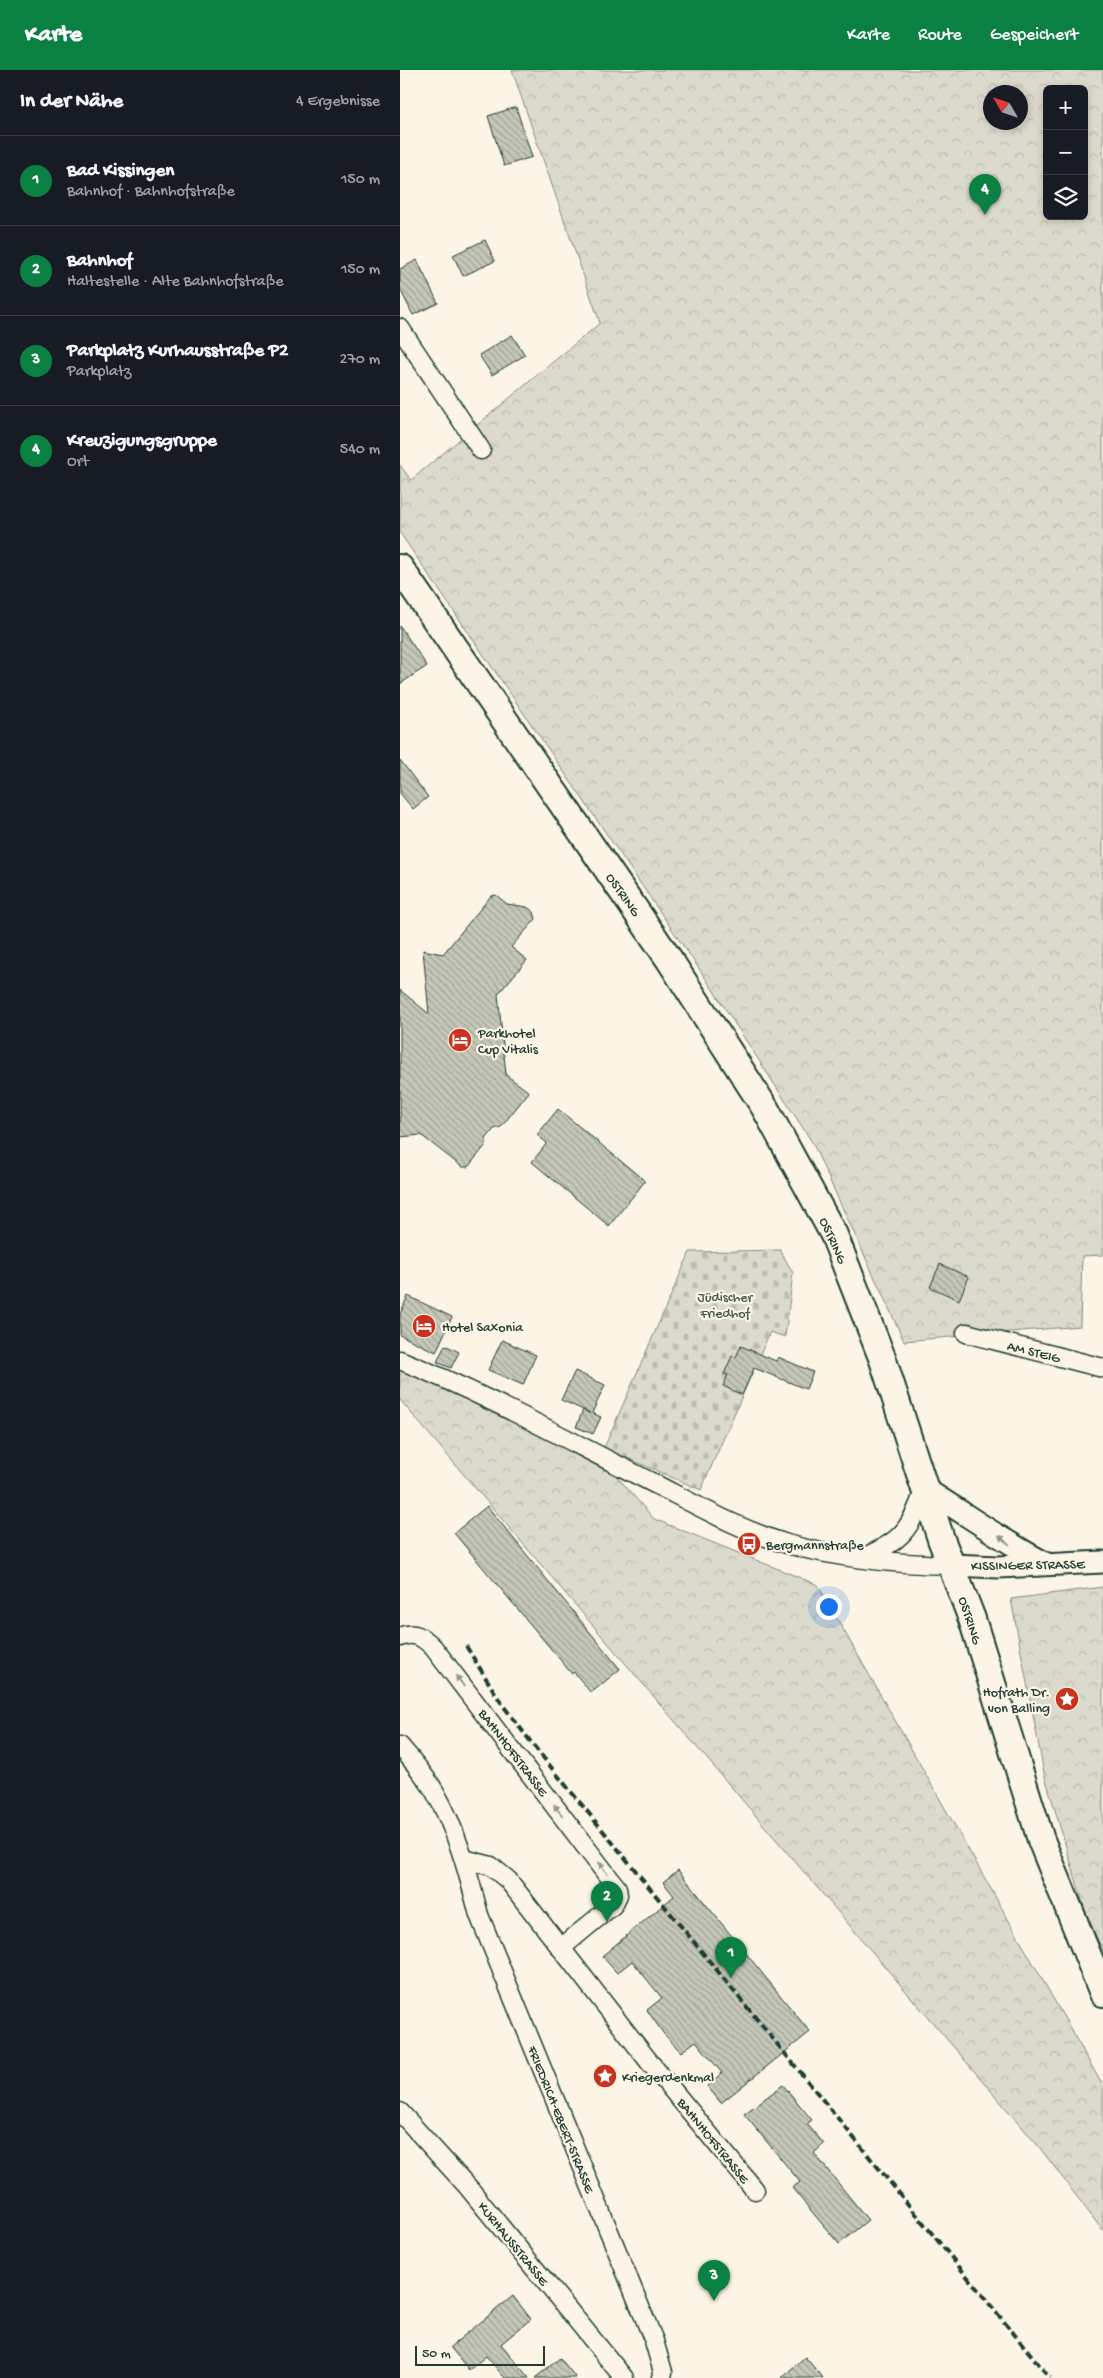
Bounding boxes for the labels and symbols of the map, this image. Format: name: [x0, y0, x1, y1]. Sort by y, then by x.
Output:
north arrow: [983, 85, 1028, 130]
pin: 4: [969, 174, 1001, 215]
street label: OSTRING: [601, 870, 644, 921]
place label: Parkhotel Cup Vitalis: [477, 1026, 539, 1059]
hotel icon: Parkhotel Cup Vitalis: [447, 1027, 473, 1053]
street label: OSTRING: [814, 1215, 850, 1268]
park label: Jüdischer Friedhof: [698, 1290, 753, 1323]
hotel icon: Hotel Saxonia: [411, 1313, 437, 1339]
place label: Hotel Saxonia: [442, 1320, 524, 1337]
street label: AM STEIG: [1005, 1339, 1063, 1368]
bus stop icon: Bergmannstraße: [736, 1531, 762, 1557]
one-way arrow: [998, 1535, 1011, 1546]
place label: Bergmannstraße: [765, 1538, 864, 1555]
street label: KISSINGER STRASSE: [971, 1557, 1086, 1576]
your location: [816, 1594, 842, 1620]
street label: OSTRING: [953, 1595, 985, 1648]
one-way arrow: [454, 1675, 465, 1688]
place label: Hofrath Dr. von Balling: [983, 1685, 1050, 1718]
place icon: Hofrath Dr. von Balling: [1054, 1686, 1080, 1712]
street label: BAHNHOFSTRASSE: [473, 1706, 551, 1802]
one-way arrow: [553, 1804, 564, 1817]
one-way arrow: [598, 1861, 608, 1875]
pin: 2: [591, 1881, 623, 1922]
pin: 1: [715, 1937, 747, 1978]
street label: FRIEDRICH-EBERT-STRASSE: [522, 2043, 598, 2197]
place icon: Kriegerdenkmal: [592, 2063, 618, 2089]
place label: Kriegerdenkmal: [622, 2070, 714, 2087]
street label: BAHNHOFSTRASSE: [672, 2095, 753, 2189]
street label: KURHAUSSTRASSE: [473, 2199, 552, 2291]
pin: 3: [698, 2260, 730, 2301]
scale bar: [415, 2343, 545, 2366]

